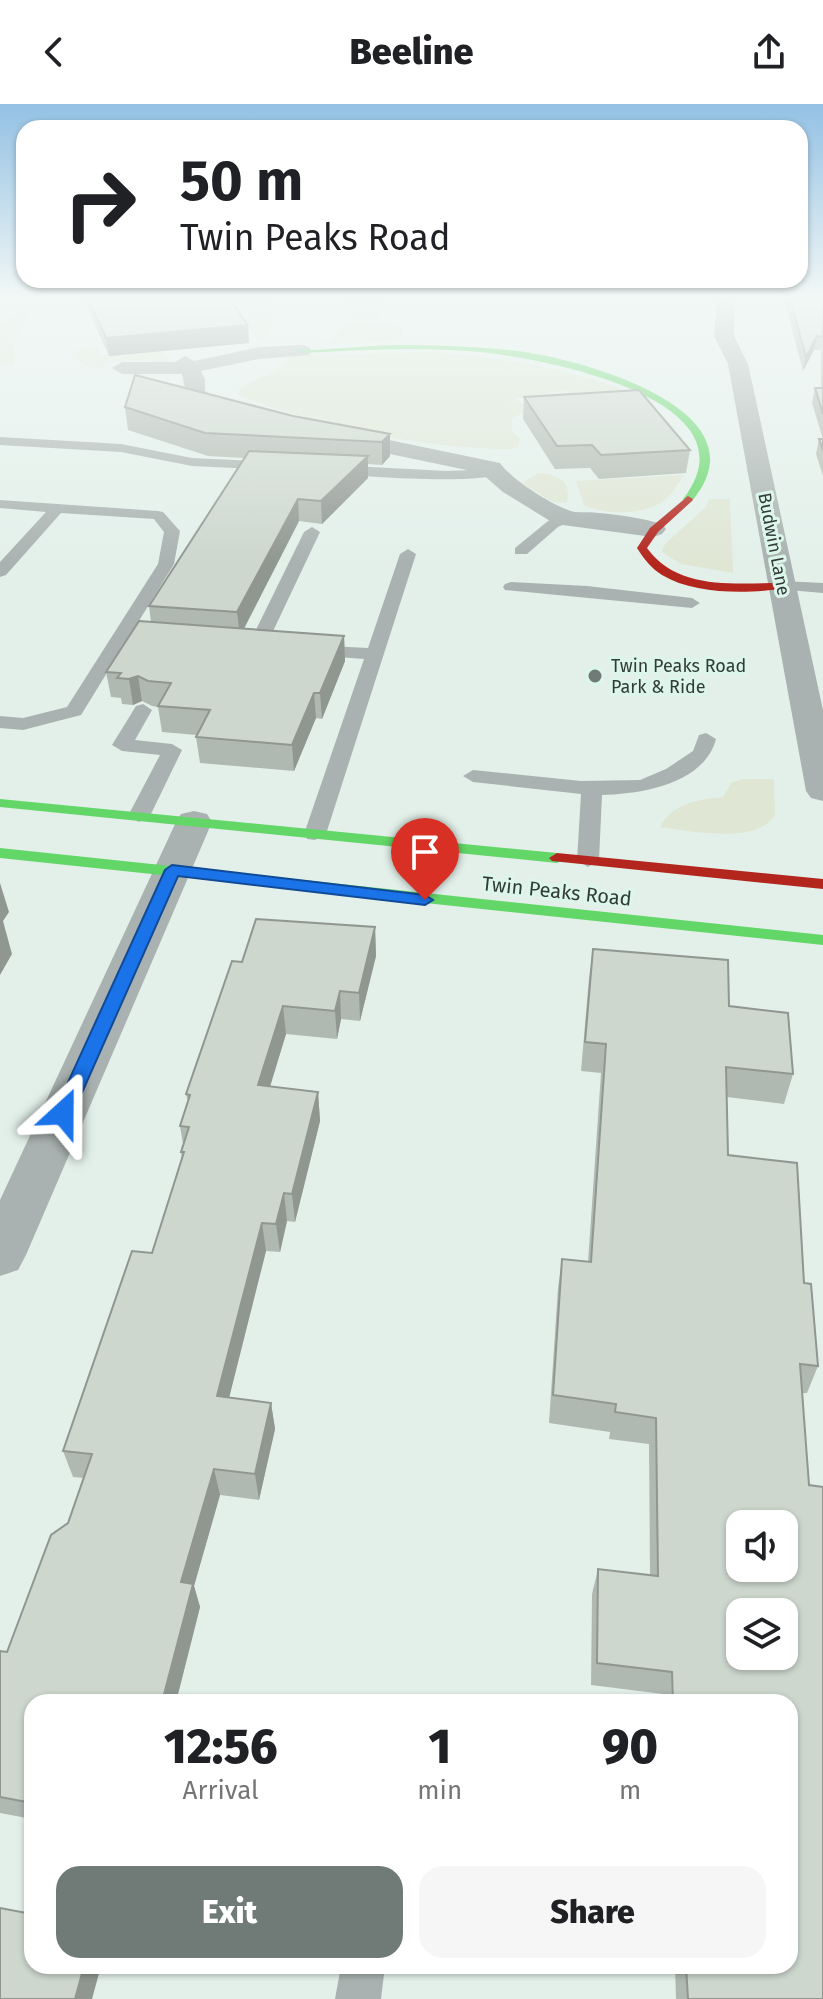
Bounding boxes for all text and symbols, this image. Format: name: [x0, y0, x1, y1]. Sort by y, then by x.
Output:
icon: back: [32, 30, 76, 74]
text: Beeline: [350, 30, 473, 74]
icon: share: [747, 30, 791, 74]
text: 50 m: [180, 148, 303, 215]
icon: right: [48, 152, 152, 256]
text: Twin Peaks Road: [180, 216, 450, 260]
street label: Budwin Lane: [753, 491, 795, 597]
place label: Twin Peaks Road Park & Ride: [611, 655, 746, 698]
marker: Twin Peaks Road Park & Ride: [586, 667, 604, 685]
pin: [391, 818, 459, 900]
icon: arrive: [403, 830, 447, 874]
street label: Twin Peaks Road: [481, 871, 633, 911]
position arrow: [21, 1071, 105, 1155]
map controls: [726, 1510, 798, 1670]
button: sound: [726, 1510, 798, 1582]
button: layers: [726, 1598, 798, 1670]
text: 12:56: [164, 1718, 277, 1776]
text: 1: [428, 1718, 451, 1776]
text: 90: [602, 1718, 658, 1776]
text: Arrival: [183, 1775, 259, 1806]
text: min: [417, 1775, 462, 1806]
text: m: [619, 1775, 641, 1806]
button: Exit: [56, 1866, 403, 1958]
button: Share: [419, 1866, 766, 1958]

